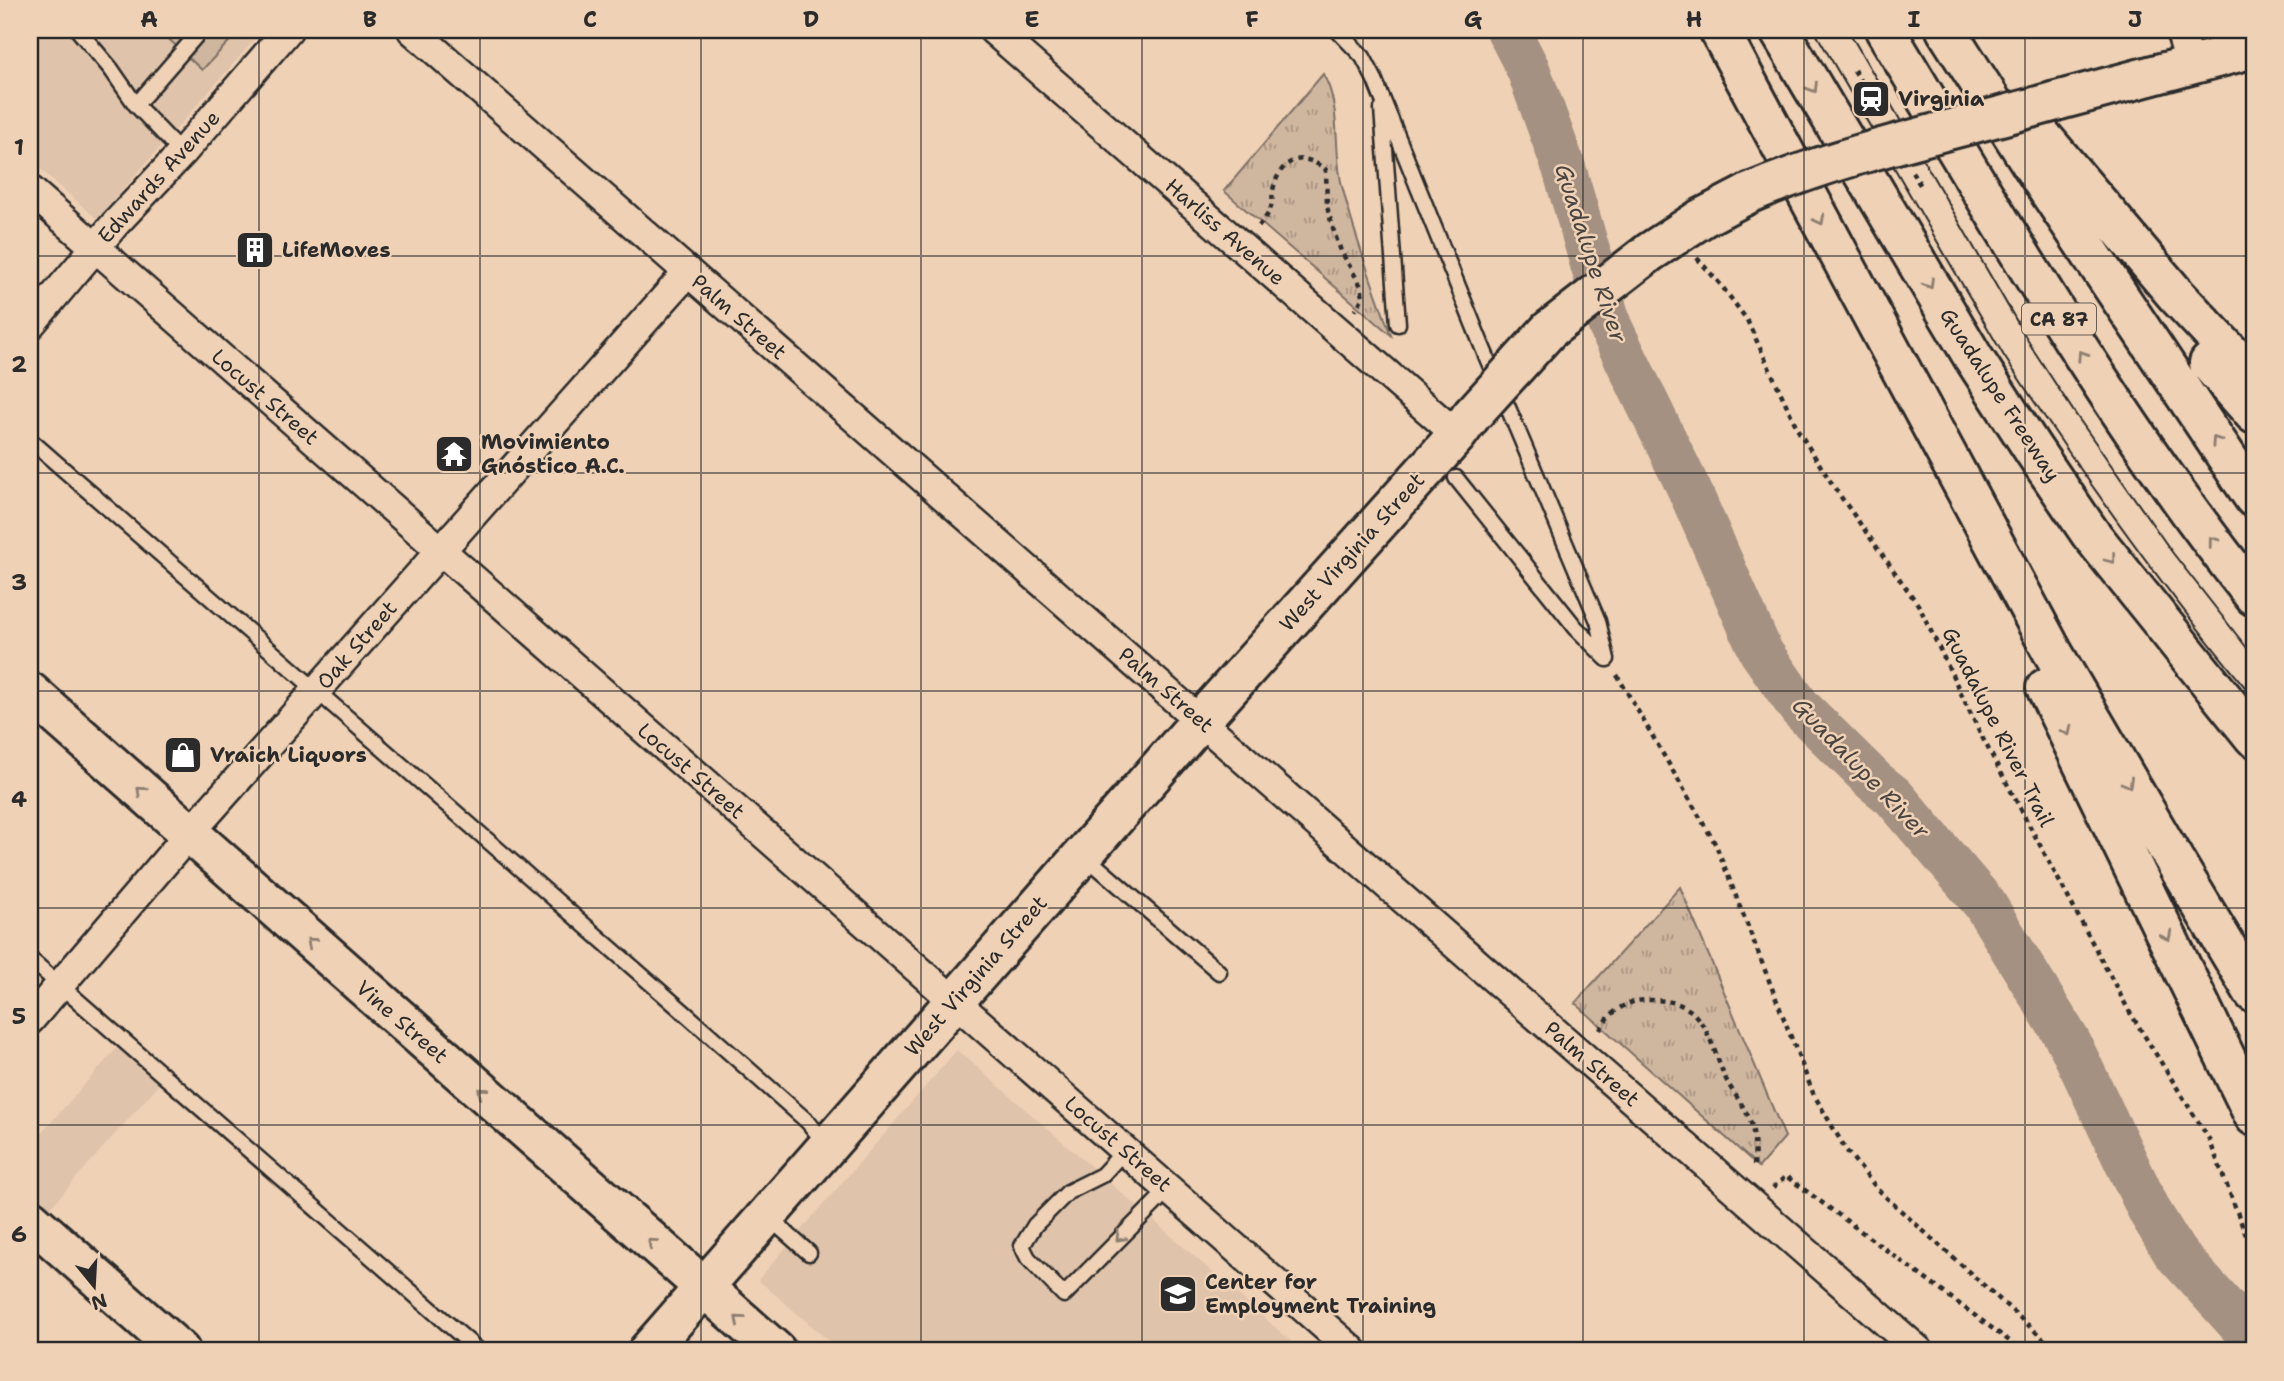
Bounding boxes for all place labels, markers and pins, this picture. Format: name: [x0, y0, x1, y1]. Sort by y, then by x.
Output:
station icon: Virginia: [1850, 78, 1892, 120]
place label: Virginia: [1898, 85, 1985, 113]
building icon: LifeMoves: [234, 229, 276, 271]
place label: LifeMoves: [282, 236, 391, 264]
place label: Movimiento Gnóstico A.C.: [481, 428, 625, 480]
temple icon: Movimiento Gnóstico A.C.: [433, 433, 475, 475]
shop icon: Vraich Liquors: [162, 734, 204, 776]
place label: Vraich Liquors: [210, 741, 367, 769]
place label: Center for Employment Training: [1205, 1268, 1436, 1320]
school or university icon: Center for Employment Training: [1157, 1273, 1199, 1315]

